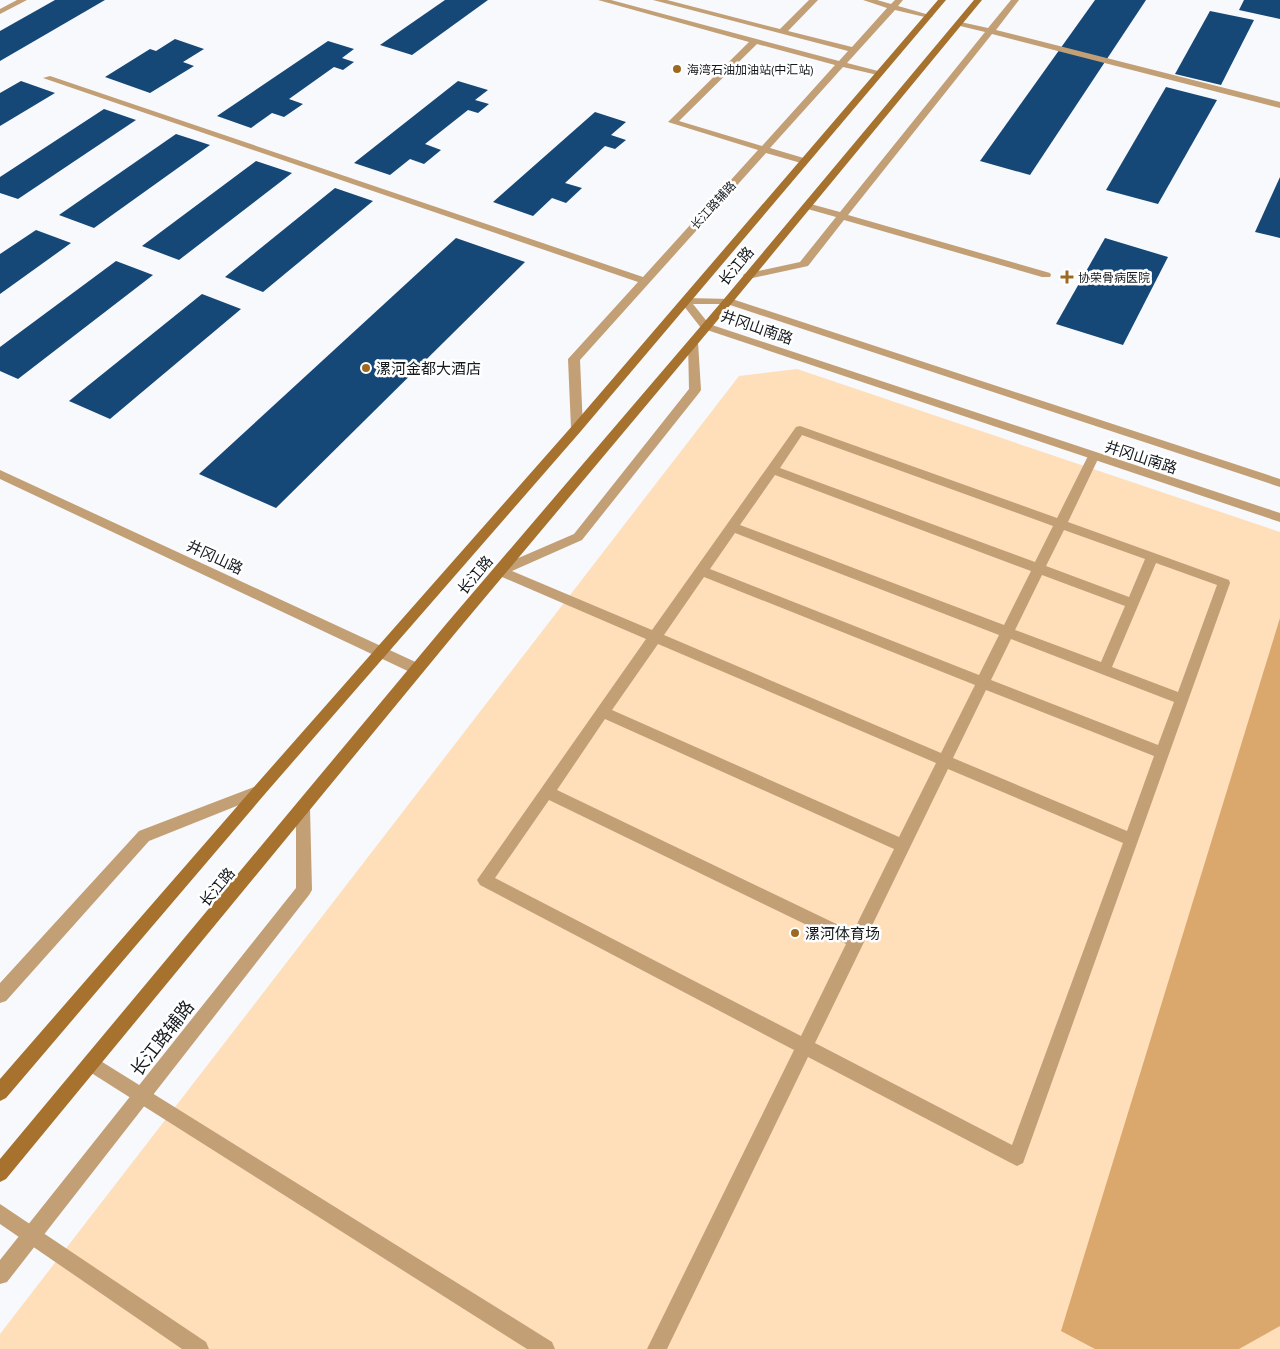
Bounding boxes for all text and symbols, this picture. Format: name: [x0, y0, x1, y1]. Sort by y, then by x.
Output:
place label: 海湾石油加油站(中汇站): [687, 62, 814, 77]
marker: 海湾石油加油站(中汇站): [671, 63, 683, 75]
street label: 长江路辅路: [687, 178, 739, 232]
street label: 长江路: [714, 243, 758, 289]
marker: 协荣骨病医院: [1060, 270, 1074, 284]
place label: 协荣骨病医院: [1078, 270, 1150, 285]
street label: 井冈山南路: [718, 306, 796, 348]
place label: 漯河金都大酒店: [376, 359, 481, 378]
marker: 漯河金都大酒店: [360, 362, 372, 374]
street label: 井冈山南路: [1102, 436, 1180, 478]
street label: 井冈山路: [184, 536, 246, 578]
street label: 长江路: [453, 552, 497, 598]
street label: 长江路: [195, 864, 239, 910]
place label: 漯河体育场: [805, 924, 880, 943]
marker: 漯河体育场: [789, 927, 801, 939]
street label: 长江路辅路: [125, 995, 199, 1081]

